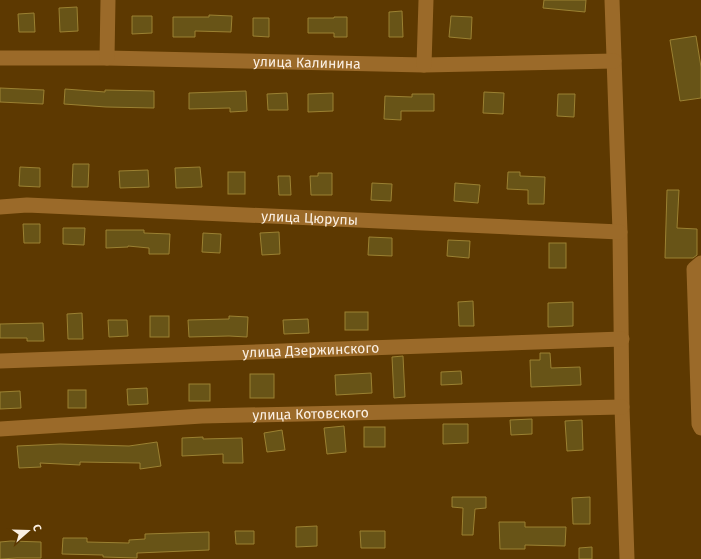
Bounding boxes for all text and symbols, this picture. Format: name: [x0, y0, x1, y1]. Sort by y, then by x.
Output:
street label: улица Калинина: [253, 53, 361, 72]
street label: улица Цюрупы: [261, 207, 358, 229]
street label: улица Дзержинского: [242, 339, 379, 361]
street label: улица Котовского: [252, 404, 369, 423]
north arrow: [8, 511, 48, 551]
text: С: [30, 523, 44, 534]

